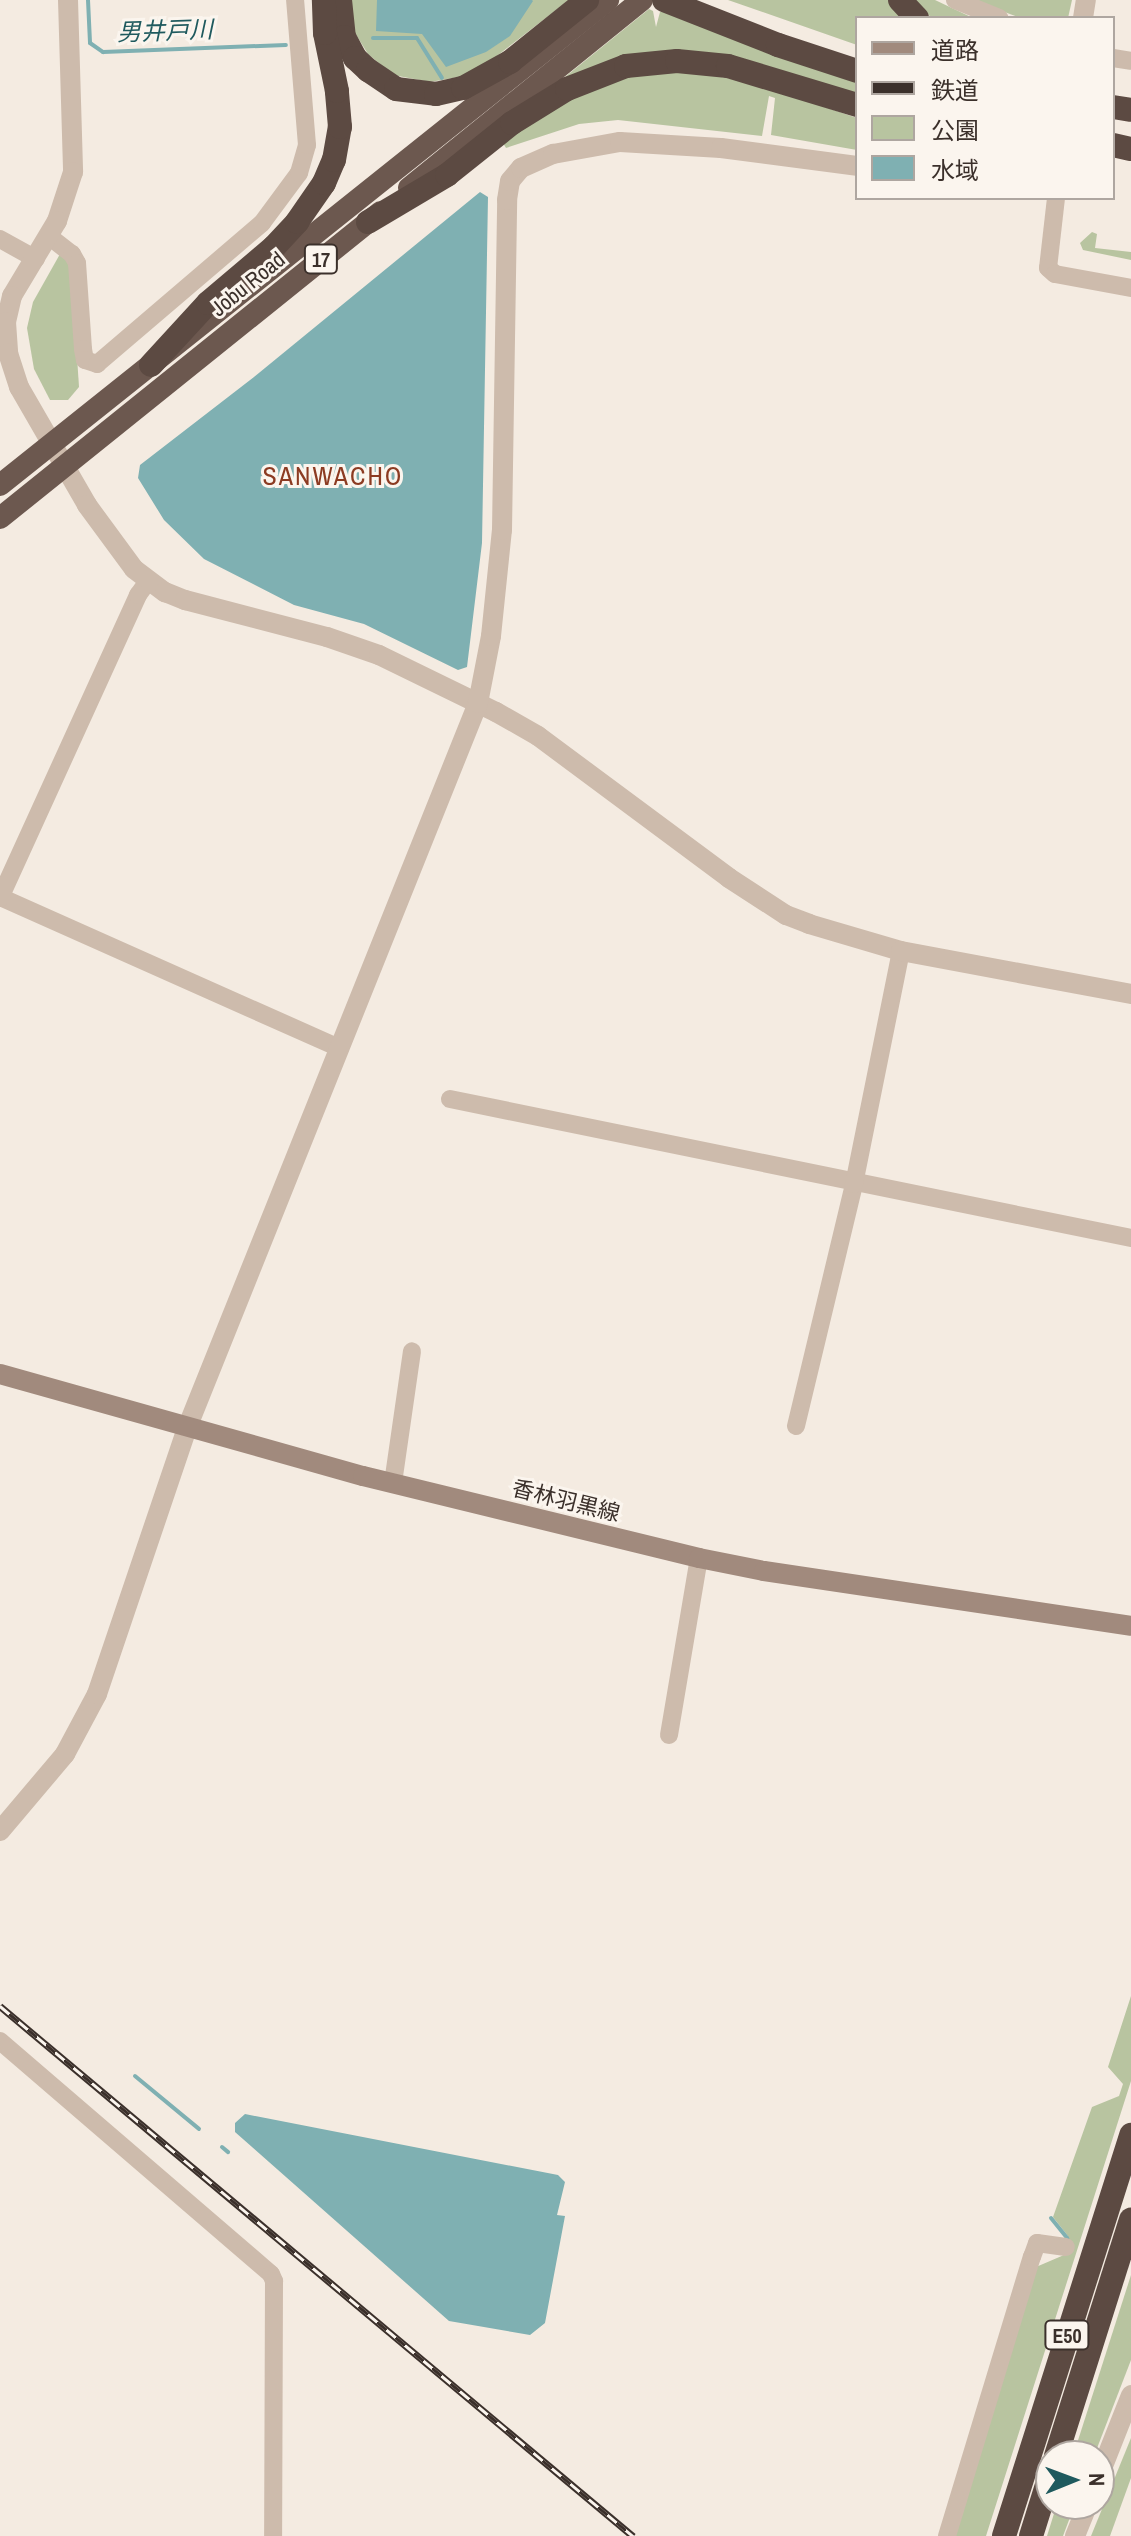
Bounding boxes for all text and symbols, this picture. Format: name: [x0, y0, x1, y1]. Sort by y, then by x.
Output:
water label: 男井戸川: [117, 15, 213, 47]
legend: [855, 16, 1115, 200]
text: 道路: [931, 34, 979, 66]
text: 鉄道: [931, 74, 979, 106]
text: 公園: [931, 114, 979, 146]
text: 水域: [931, 154, 979, 186]
road number: 17: [303, 243, 339, 275]
street label: Jobu Road: [206, 246, 290, 322]
district label: SANWACHO: [263, 460, 403, 492]
street label: 香林羽黒線: [509, 1475, 623, 1527]
road number: E50: [1043, 2319, 1091, 2351]
north arrow: [1035, 2440, 1115, 2520]
text: N: [1082, 2473, 1112, 2486]

